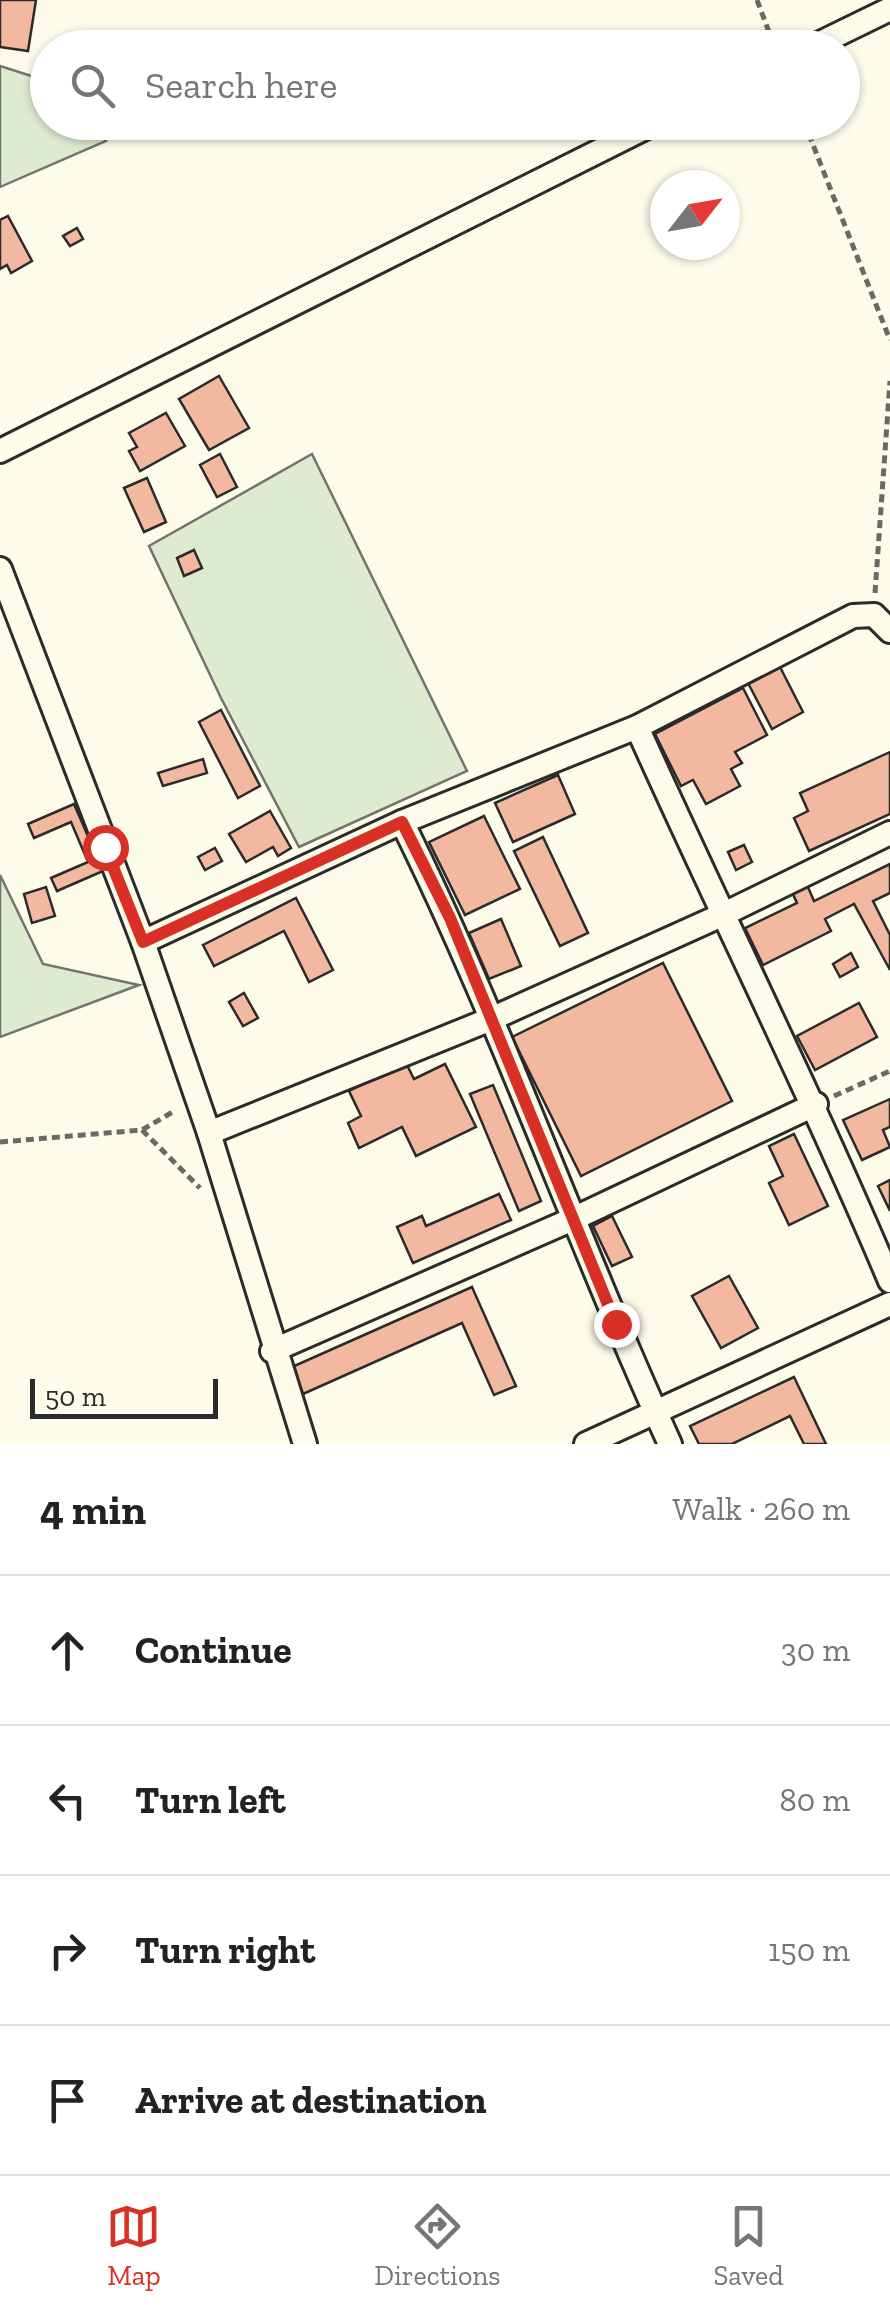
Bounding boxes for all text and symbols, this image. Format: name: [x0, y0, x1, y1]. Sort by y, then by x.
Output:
search box: [30, 30, 860, 140]
icon: search: [65, 58, 120, 113]
text: Search here: [145, 62, 337, 108]
north arrow: [650, 170, 740, 260]
route start: [83, 825, 129, 871]
route end: [594, 1302, 640, 1348]
scale bar: [30, 1374, 218, 1418]
text: 50 m: [45, 1380, 106, 1413]
text: 4 min: [40, 1484, 146, 1535]
text: Walk · 260 m: [673, 1490, 850, 1528]
icon: ahead: [40, 1623, 95, 1678]
text: Continue: [135, 1627, 292, 1673]
text: 30 m: [781, 1631, 850, 1669]
icon: left: [40, 1773, 95, 1828]
text: Turn left: [135, 1777, 286, 1823]
text: 80 m: [779, 1781, 850, 1819]
icon: right: [40, 1923, 95, 1978]
text: Turn right: [135, 1927, 315, 1973]
text: 150 m: [768, 1931, 850, 1969]
icon: arrive: [40, 2073, 95, 2128]
text: Arrive at destination: [135, 2077, 486, 2123]
tab: Map: [106, 2199, 161, 2292]
tab: Directions: [374, 2199, 501, 2292]
tab: Saved: [713, 2199, 784, 2292]

